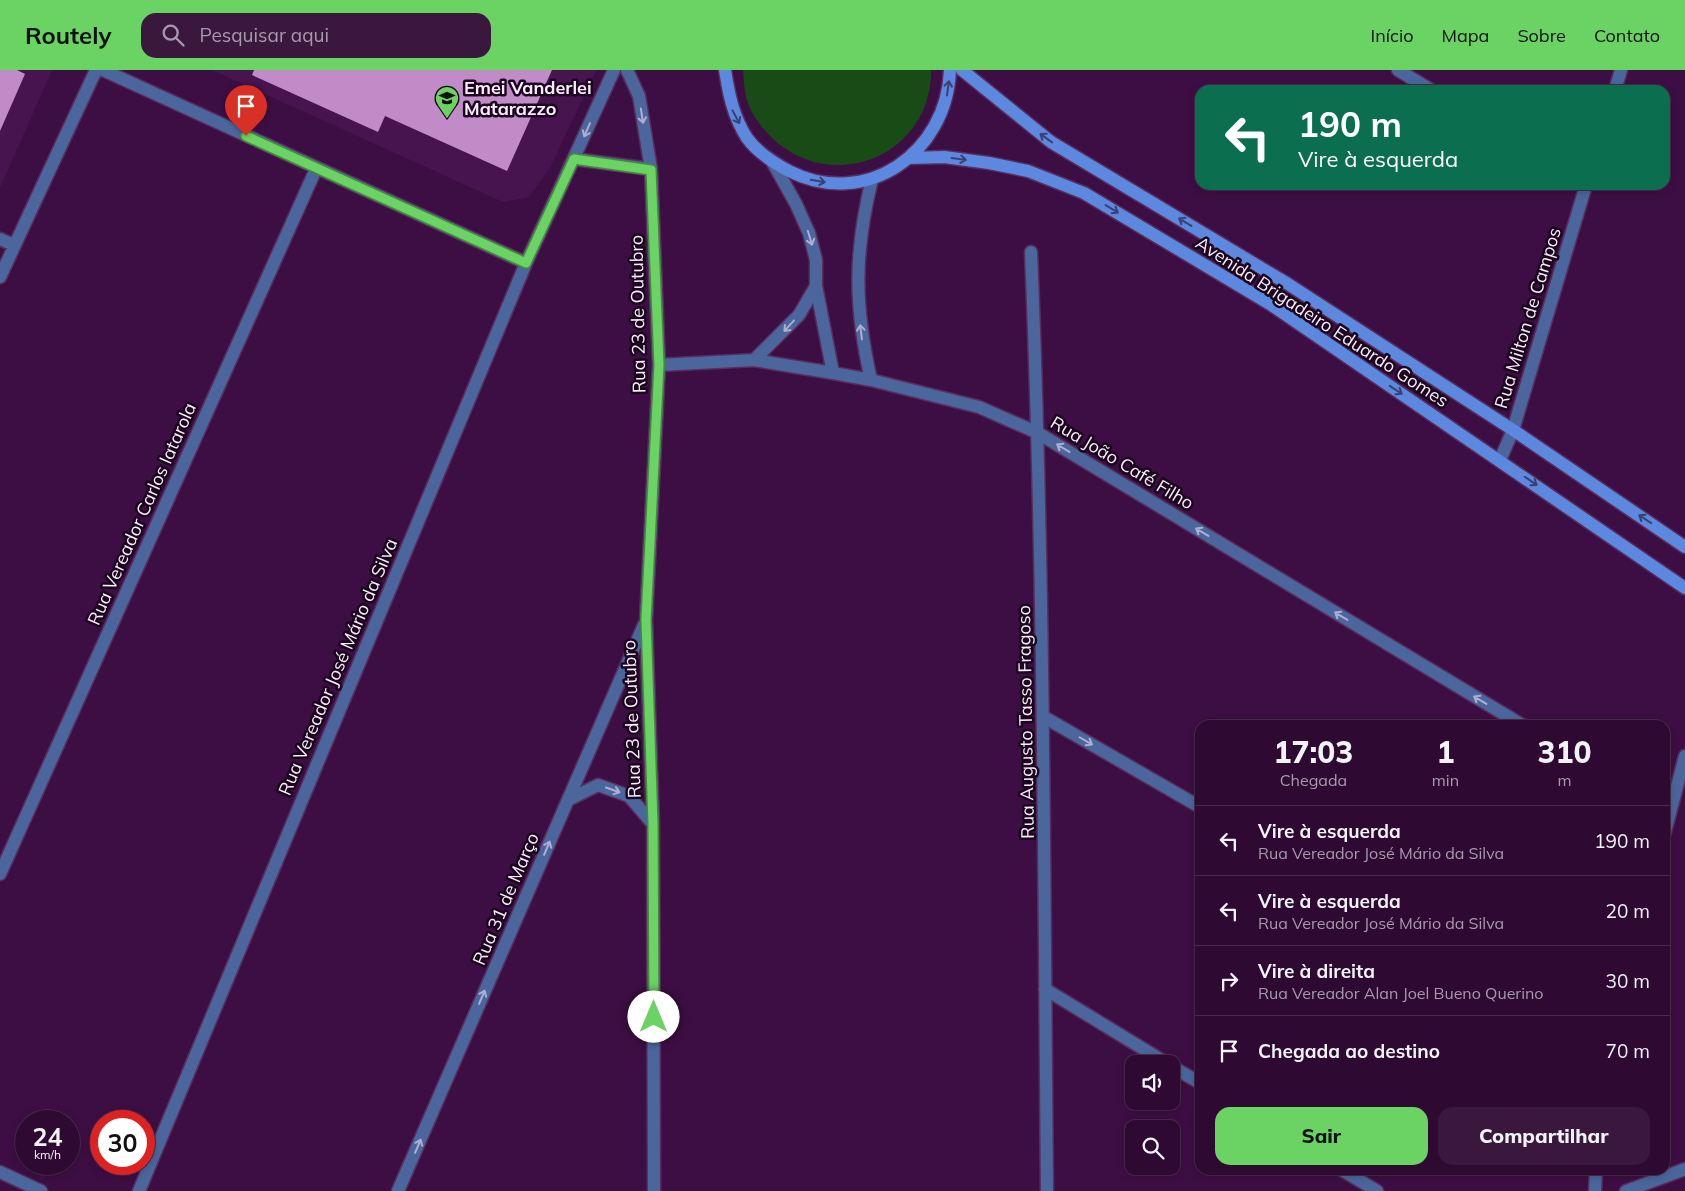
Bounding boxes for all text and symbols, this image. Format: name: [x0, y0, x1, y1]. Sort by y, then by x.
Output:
search box: [141, 13, 491, 58]
text: Routely: [25, 20, 111, 50]
icon: search: [159, 21, 187, 49]
text: Pesquisar aqui: [199, 23, 329, 47]
text: Início: [1371, 24, 1414, 47]
text: Mapa: [1442, 24, 1489, 47]
text: Sobre: [1517, 24, 1566, 47]
text: Contato: [1594, 24, 1660, 47]
place label: Emei Vanderlei Matarazzo: [464, 76, 592, 120]
one-way arrow: [943, 80, 953, 96]
pin: [225, 85, 267, 136]
school or university icon: Emei Vanderlei Matarazzo: [434, 85, 460, 119]
icon: arrive: [232, 92, 260, 120]
text: 190 m: [1298, 102, 1402, 146]
icon: left: [1215, 105, 1280, 170]
one-way arrow: [638, 107, 648, 123]
one-way arrow: [732, 109, 741, 124]
one-way arrow: [582, 122, 591, 137]
one-way arrow: [1039, 133, 1053, 143]
text: Vire à esquerda: [1298, 145, 1458, 173]
one-way arrow: [950, 154, 966, 164]
one-way arrow: [809, 176, 825, 186]
one-way arrow: [1104, 205, 1118, 215]
one-way arrow: [1178, 217, 1192, 227]
street label: Rua Milton de Campos: [1489, 225, 1566, 411]
one-way arrow: [806, 229, 816, 245]
street label: Avenida Brigadeiro Eduardo Gomes: [1192, 231, 1453, 412]
street label: Rua 23 de Outubro: [625, 235, 650, 393]
one-way arrow: [783, 319, 795, 332]
one-way arrow: [856, 324, 866, 340]
one-way arrow: [1389, 385, 1403, 395]
street label: Rua Vereador Carlos Iatarola: [82, 399, 201, 628]
street label: Rua João Café Filho: [1046, 411, 1198, 514]
one-way arrow: [1056, 442, 1070, 452]
one-way arrow: [1524, 476, 1538, 486]
one-way arrow: [1638, 514, 1652, 524]
one-way arrow: [1195, 526, 1209, 536]
street label: Rua Vereador José Mário da Silva: [273, 535, 402, 799]
street label: Rua Augusto Tasso Fragoso: [1012, 605, 1039, 839]
one-way arrow: [1334, 610, 1348, 620]
street label: Rua 23 de Outubro: [617, 639, 646, 799]
one-way arrow: [1473, 694, 1487, 704]
text: 17:03: [1273, 733, 1353, 771]
text: 1: [1436, 733, 1454, 771]
text: 310: [1538, 733, 1592, 771]
one-way arrow: [1079, 736, 1094, 746]
text: Chegada: [1280, 770, 1347, 790]
text: min: [1432, 770, 1459, 790]
text: m: [1557, 770, 1572, 790]
one-way arrow: [605, 786, 620, 795]
text: Vire à esquerda: [1258, 819, 1401, 843]
icon: left: [1215, 827, 1243, 855]
street label: Rua 31 de Março: [467, 829, 544, 968]
text: 190 m: [1594, 829, 1650, 853]
one-way arrow: [543, 841, 553, 856]
text: Rua Vereador José Mário da Silva: [1258, 843, 1504, 863]
text: Vire à esquerda: [1258, 889, 1401, 913]
icon: left: [1215, 897, 1243, 925]
text: 20 m: [1606, 899, 1650, 923]
text: Rua Vereador José Mário da Silva: [1258, 913, 1504, 933]
text: Vire à direita: [1258, 959, 1375, 983]
icon: right: [1215, 967, 1243, 995]
text: 30 m: [1606, 969, 1650, 993]
text: Rua Vereador Alan Joel Bueno Querino: [1258, 983, 1543, 1003]
one-way arrow: [478, 990, 488, 1005]
position arrow: [627, 990, 679, 1042]
icon: arrive: [1215, 1037, 1243, 1065]
text: Chegada ao destino: [1258, 1039, 1440, 1063]
text: 70 m: [1606, 1039, 1650, 1063]
map controls: [1125, 1055, 1180, 1175]
button: sound: [1125, 1055, 1180, 1110]
button: Sair: [1215, 1107, 1428, 1165]
button: Compartilhar: [1438, 1107, 1650, 1165]
speed limit sign: 30: [90, 1110, 155, 1175]
button: search: [1125, 1120, 1180, 1175]
text: 24: [32, 1121, 63, 1152]
one-way arrow: [413, 1139, 423, 1154]
text: km/h: [34, 1147, 61, 1162]

